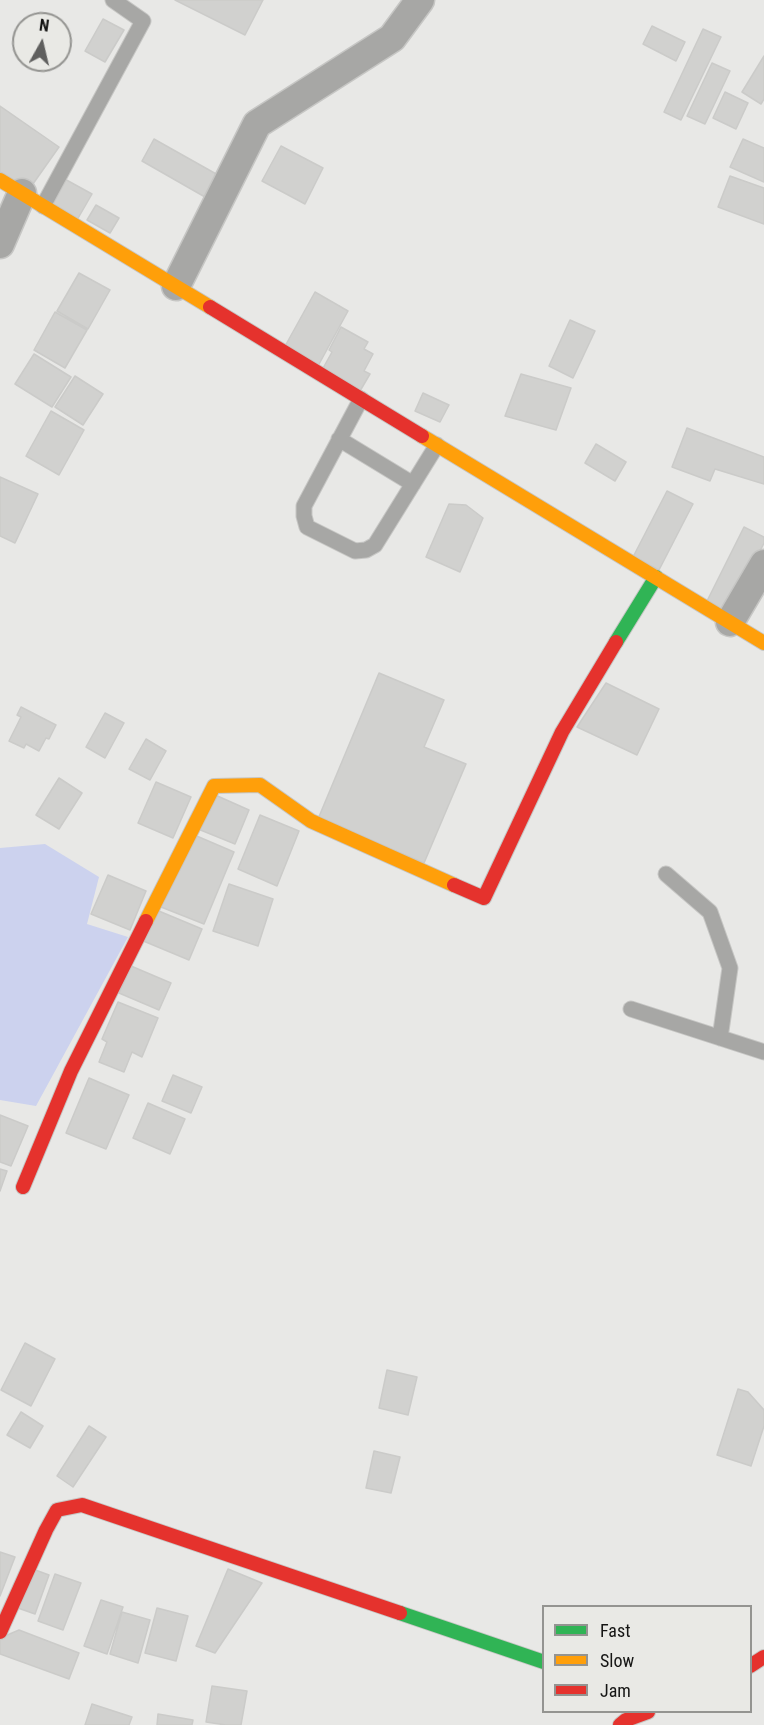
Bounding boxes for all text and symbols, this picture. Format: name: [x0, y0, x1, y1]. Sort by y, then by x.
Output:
north arrow: [12, 12, 72, 72]
text: N: [38, 16, 50, 36]
legend: [542, 1605, 752, 1713]
text: Fast: [600, 1620, 631, 1641]
text: Slow: [600, 1650, 634, 1671]
text: Jam: [600, 1680, 631, 1701]

